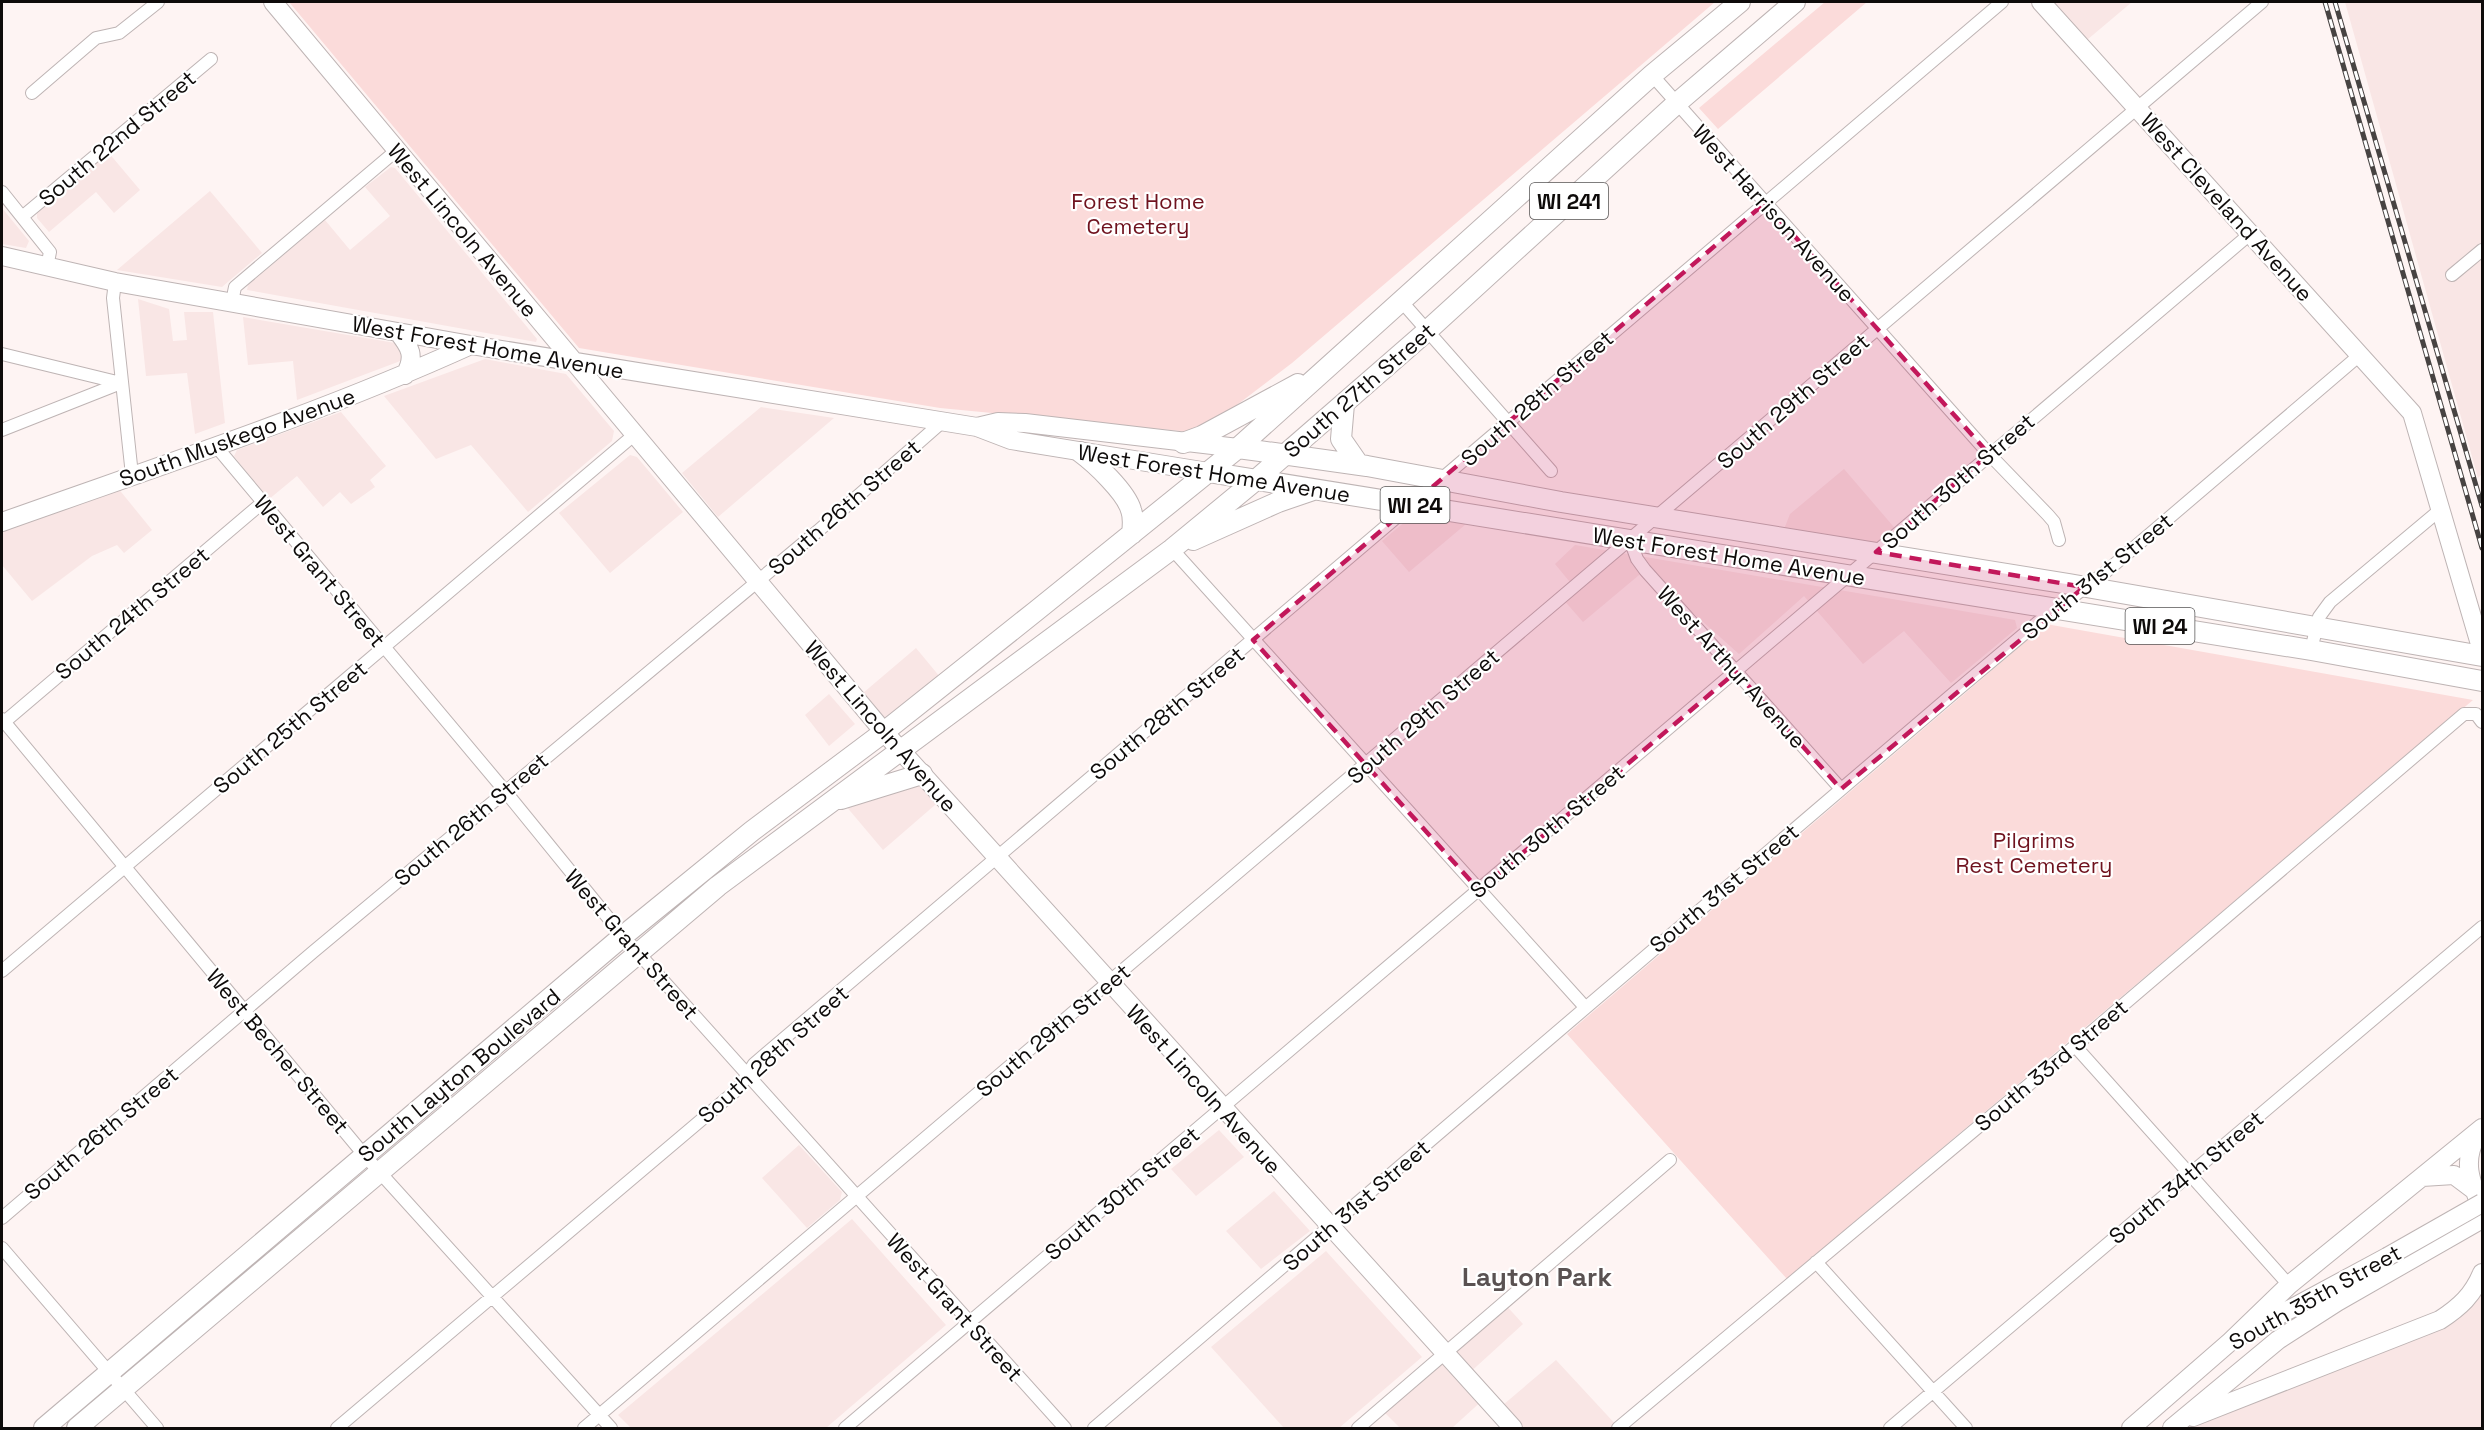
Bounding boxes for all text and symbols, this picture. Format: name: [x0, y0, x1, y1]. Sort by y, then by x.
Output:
street label: South 22nd Street: [33, 64, 201, 212]
street label: West Cleveland Avenue: [2135, 107, 2319, 307]
street label: West Harrison Avenue: [1687, 118, 1861, 308]
street label: West Lincoln Avenue: [382, 137, 544, 323]
road number: WI 241: [1530, 183, 1608, 219]
park label: Forest Home Cemetery: [1071, 187, 1205, 240]
street label: West Forest Home Avenue: [350, 309, 626, 385]
street label: South 27th Street: [1277, 317, 1441, 463]
street label: South 28th Street: [1455, 324, 1619, 472]
street label: South 29th Street: [1711, 327, 1875, 475]
street label: South Muskego Avenue: [115, 381, 359, 493]
street label: South 30th Street: [1876, 407, 2040, 555]
street label: South 26th Street: [762, 433, 926, 581]
street label: West Forest Home Avenue: [1076, 438, 1352, 508]
road number: WI 24: [1380, 487, 1450, 523]
street label: West Grant Street: [248, 489, 392, 653]
street label: South 31st Street: [2016, 506, 2178, 646]
street label: West Forest Home Avenue: [1591, 521, 1867, 591]
street label: South 24th Street: [49, 540, 215, 686]
street label: West Arthur Avenue: [1652, 580, 1812, 754]
road number: WI 24: [2126, 608, 2194, 644]
street label: West Lincoln Avenue: [799, 634, 963, 818]
street label: South 28th Street: [1084, 640, 1250, 786]
street label: South 29th Street: [1341, 642, 1505, 790]
street label: South 25th Street: [207, 654, 373, 800]
street label: South 26th Street: [388, 746, 554, 892]
street label: South 30th Street: [1464, 758, 1630, 904]
street label: South 31st Street: [1644, 817, 1804, 959]
park label: Pilgrims Rest Cemetery: [1955, 826, 2113, 879]
street label: West Grant Street: [559, 863, 705, 1025]
street label: South 29th Street: [970, 957, 1136, 1103]
street label: West Becher Street: [201, 963, 355, 1139]
street label: South 28th Street: [692, 979, 854, 1129]
street label: South Layton Boulevard: [352, 982, 566, 1168]
street label: South 33rd Street: [1969, 993, 2133, 1137]
street label: West Lincoln Avenue: [1120, 998, 1288, 1180]
street label: South 26th Street: [18, 1060, 184, 1206]
street label: South 34th Street: [2103, 1104, 2269, 1250]
street label: South 30th Street: [1039, 1120, 1205, 1266]
street label: South 31st Street: [1277, 1133, 1435, 1277]
street label: West Grant Street: [881, 1227, 1029, 1387]
street label: South 35th Street: [2224, 1238, 2406, 1356]
district label: Layton Park: [1462, 1260, 1612, 1294]

